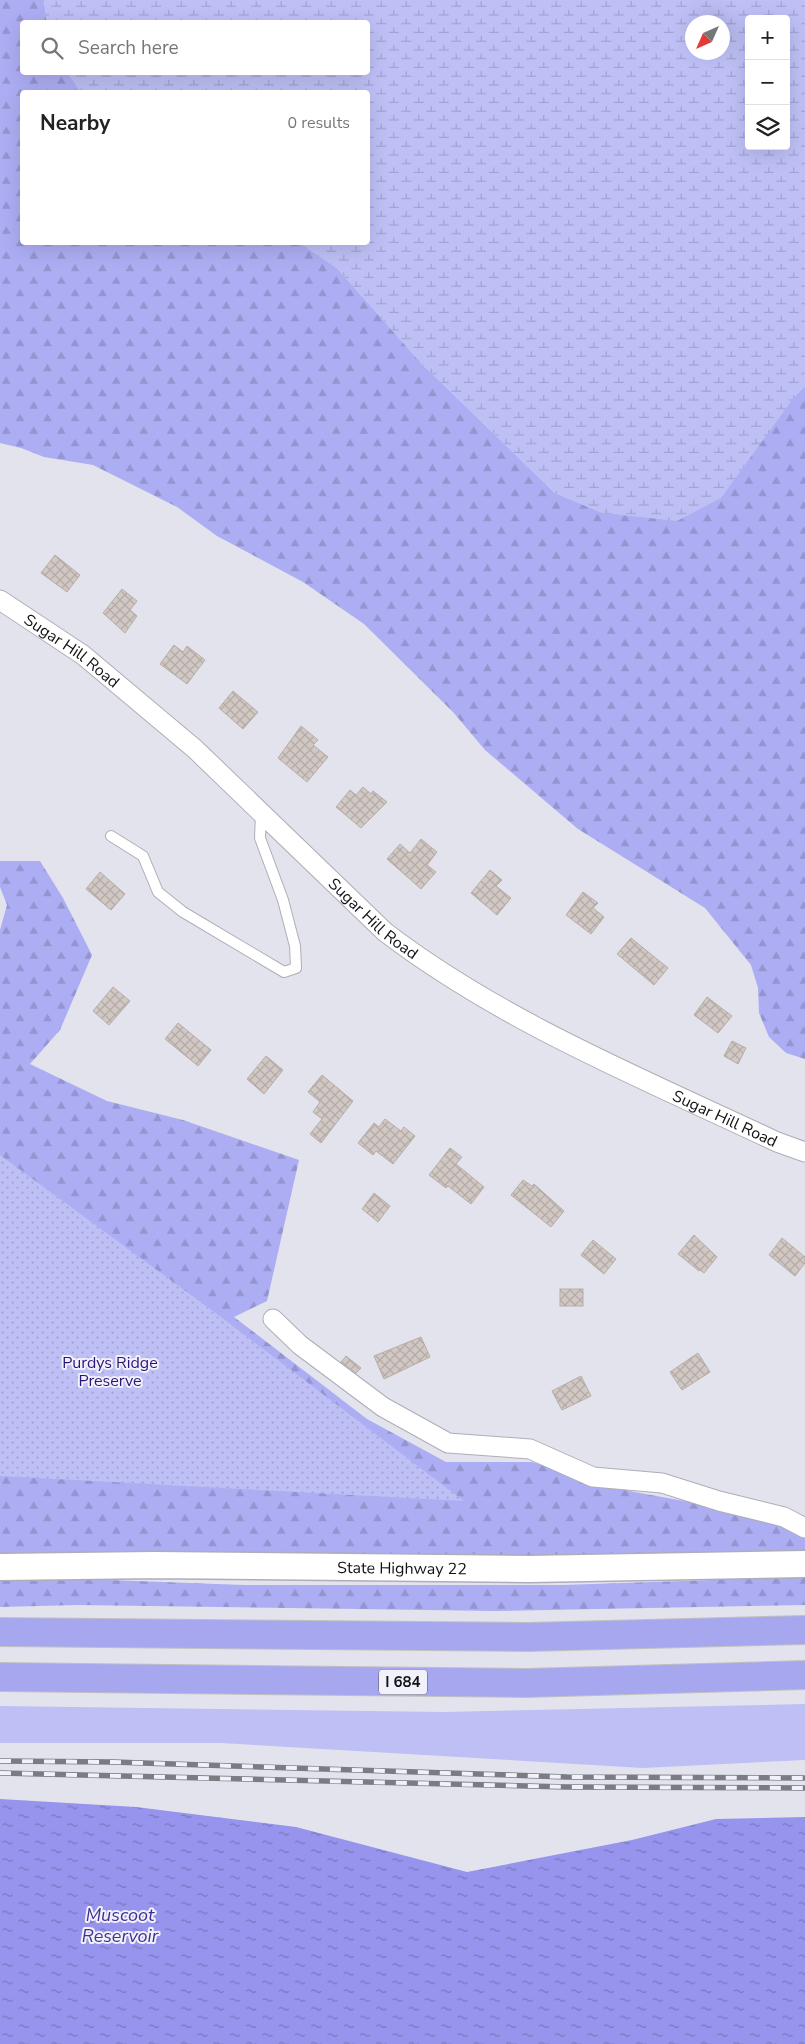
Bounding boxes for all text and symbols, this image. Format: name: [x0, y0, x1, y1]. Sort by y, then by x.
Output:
north arrow: [685, 15, 730, 60]
map controls: [745, 15, 790, 150]
button: +: [745, 15, 790, 60]
search box: [20, 20, 370, 75]
icon: search: [38, 34, 66, 62]
text: Search here: [78, 35, 179, 61]
button: −: [745, 60, 790, 105]
button: layers: [745, 105, 790, 150]
text: Nearby: [40, 109, 110, 137]
text: 0 results: [288, 112, 350, 134]
street label: Sugar Hill Road: [19, 609, 124, 693]
street label: Sugar Hill Road: [323, 873, 422, 965]
street label: Sugar Hill Road: [669, 1085, 781, 1153]
park label: Purdys Ridge Preserve: [62, 1352, 158, 1392]
street label: State Highway 22: [337, 1557, 467, 1580]
road number: I 684: [379, 1670, 427, 1694]
water label: Muscoot Reservoir: [82, 1903, 159, 1948]

